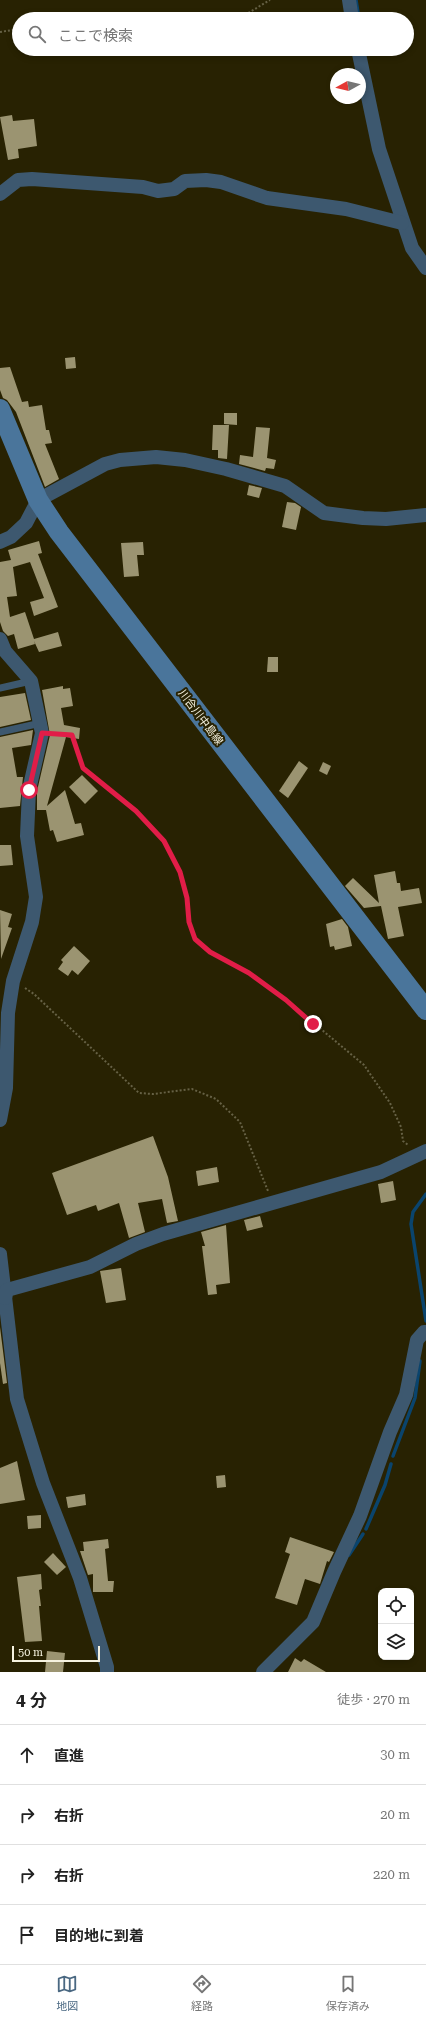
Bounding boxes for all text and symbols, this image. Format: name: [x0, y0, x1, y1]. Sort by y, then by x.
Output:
search box: [12, 12, 414, 56]
icon: search: [26, 23, 48, 45]
text: ここで検索: [58, 27, 133, 45]
north arrow: [330, 68, 366, 104]
street label: 川合川中島線: [176, 687, 226, 748]
route start: [20, 781, 38, 799]
route end: [304, 1015, 322, 1033]
map controls: [378, 1588, 414, 1660]
button: locate: [378, 1588, 414, 1624]
button: layers: [378, 1624, 414, 1660]
scale bar: [12, 1644, 100, 1663]
text: 50 m: [18, 1646, 43, 1659]
text: 4 分: [16, 1690, 47, 1710]
text: 徒歩 · 270 m: [337, 1692, 410, 1707]
icon: ahead: [16, 1744, 38, 1766]
text: 直進: [54, 1747, 84, 1765]
text: 30 m: [380, 1747, 410, 1762]
icon: right: [16, 1804, 38, 1826]
text: 右折: [54, 1807, 84, 1825]
text: 20 m: [380, 1807, 410, 1822]
icon: right: [16, 1864, 38, 1886]
text: 右折: [54, 1867, 84, 1885]
text: 220 m: [373, 1867, 410, 1882]
icon: arrive: [16, 1924, 38, 1946]
text: 目的地に到着: [54, 1927, 144, 1945]
tab: 地図: [56, 1973, 78, 2013]
tab: 経路: [191, 1973, 213, 2013]
tab: 保存済み: [326, 1973, 370, 2013]

